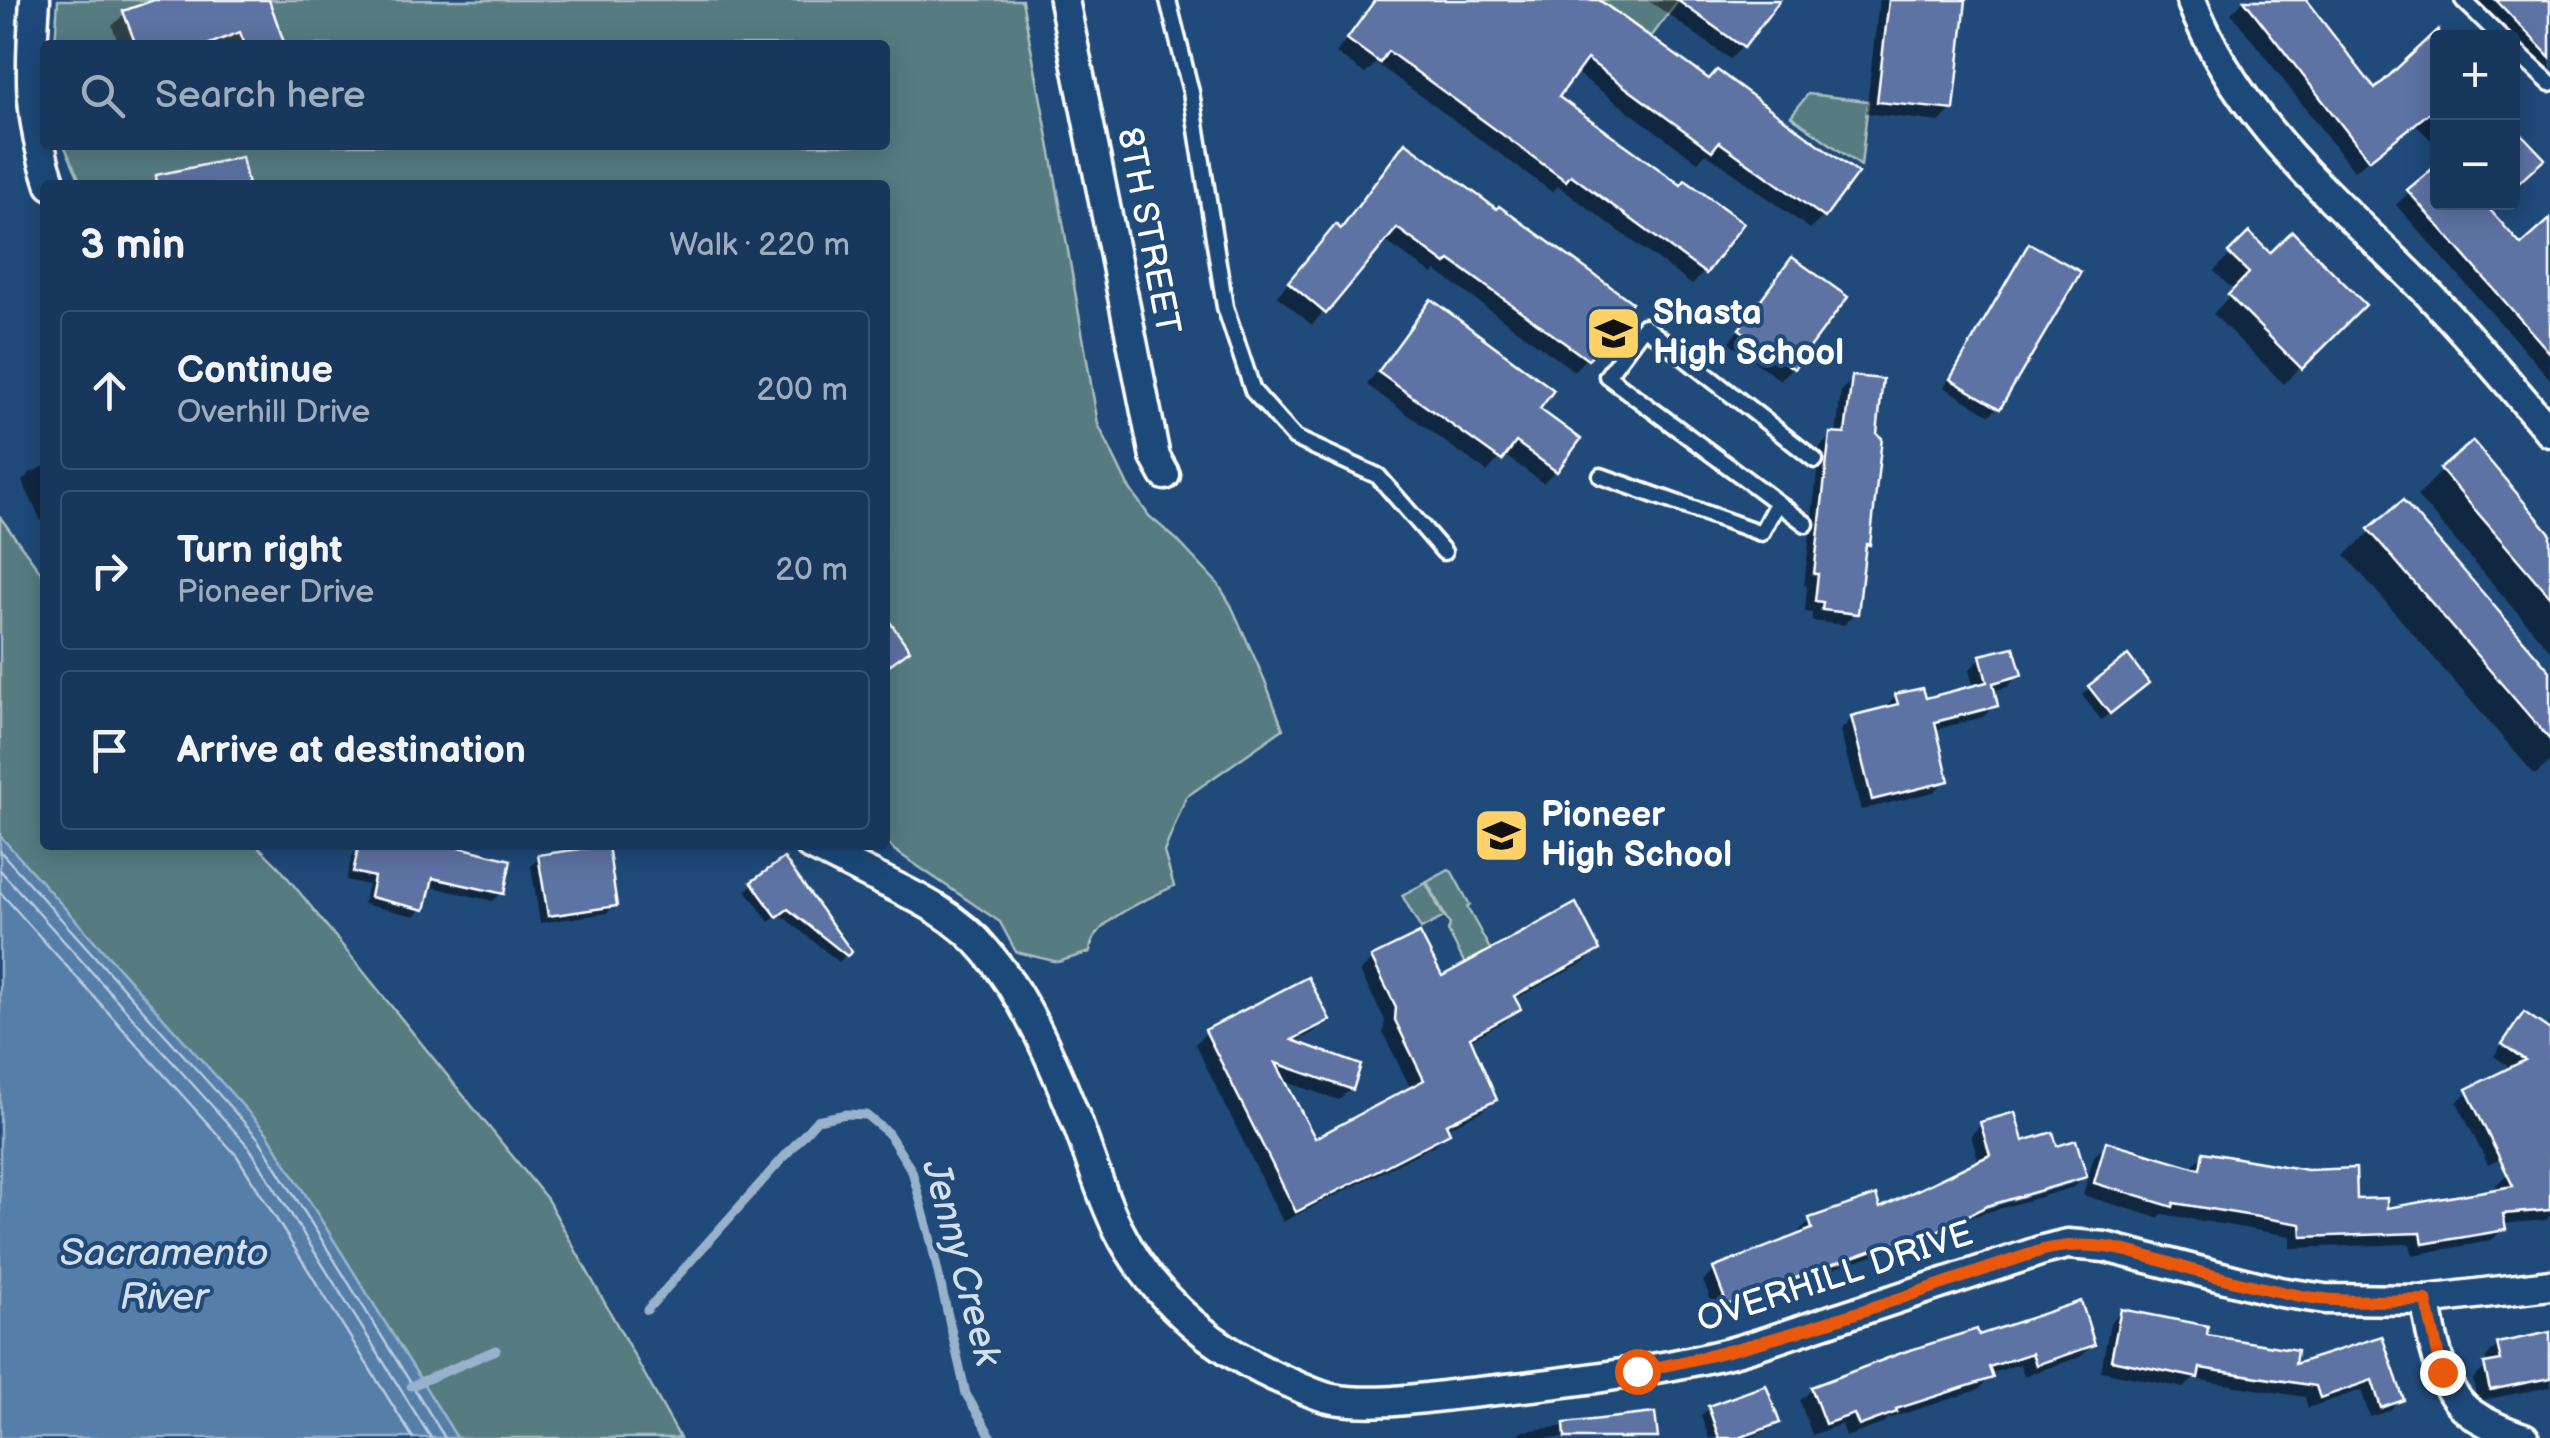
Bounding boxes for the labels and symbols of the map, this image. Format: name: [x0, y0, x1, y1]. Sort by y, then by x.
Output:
street label: 8TH STREET: [1107, 124, 1189, 338]
place label: Shasta High School: [1653, 292, 1844, 375]
school or university icon: Shasta High School: [1584, 303, 1644, 363]
place label: Pioneer High School: [1541, 794, 1732, 877]
school or university icon: Pioneer High School: [1472, 805, 1532, 865]
water label: Jenny Creek: [912, 1154, 1010, 1372]
street label: OVERHILL DRIVE: [1692, 1212, 1978, 1342]
water label: Sacramento River: [59, 1231, 269, 1320]
route start: [1615, 1349, 1661, 1395]
route end: [2420, 1350, 2466, 1396]

